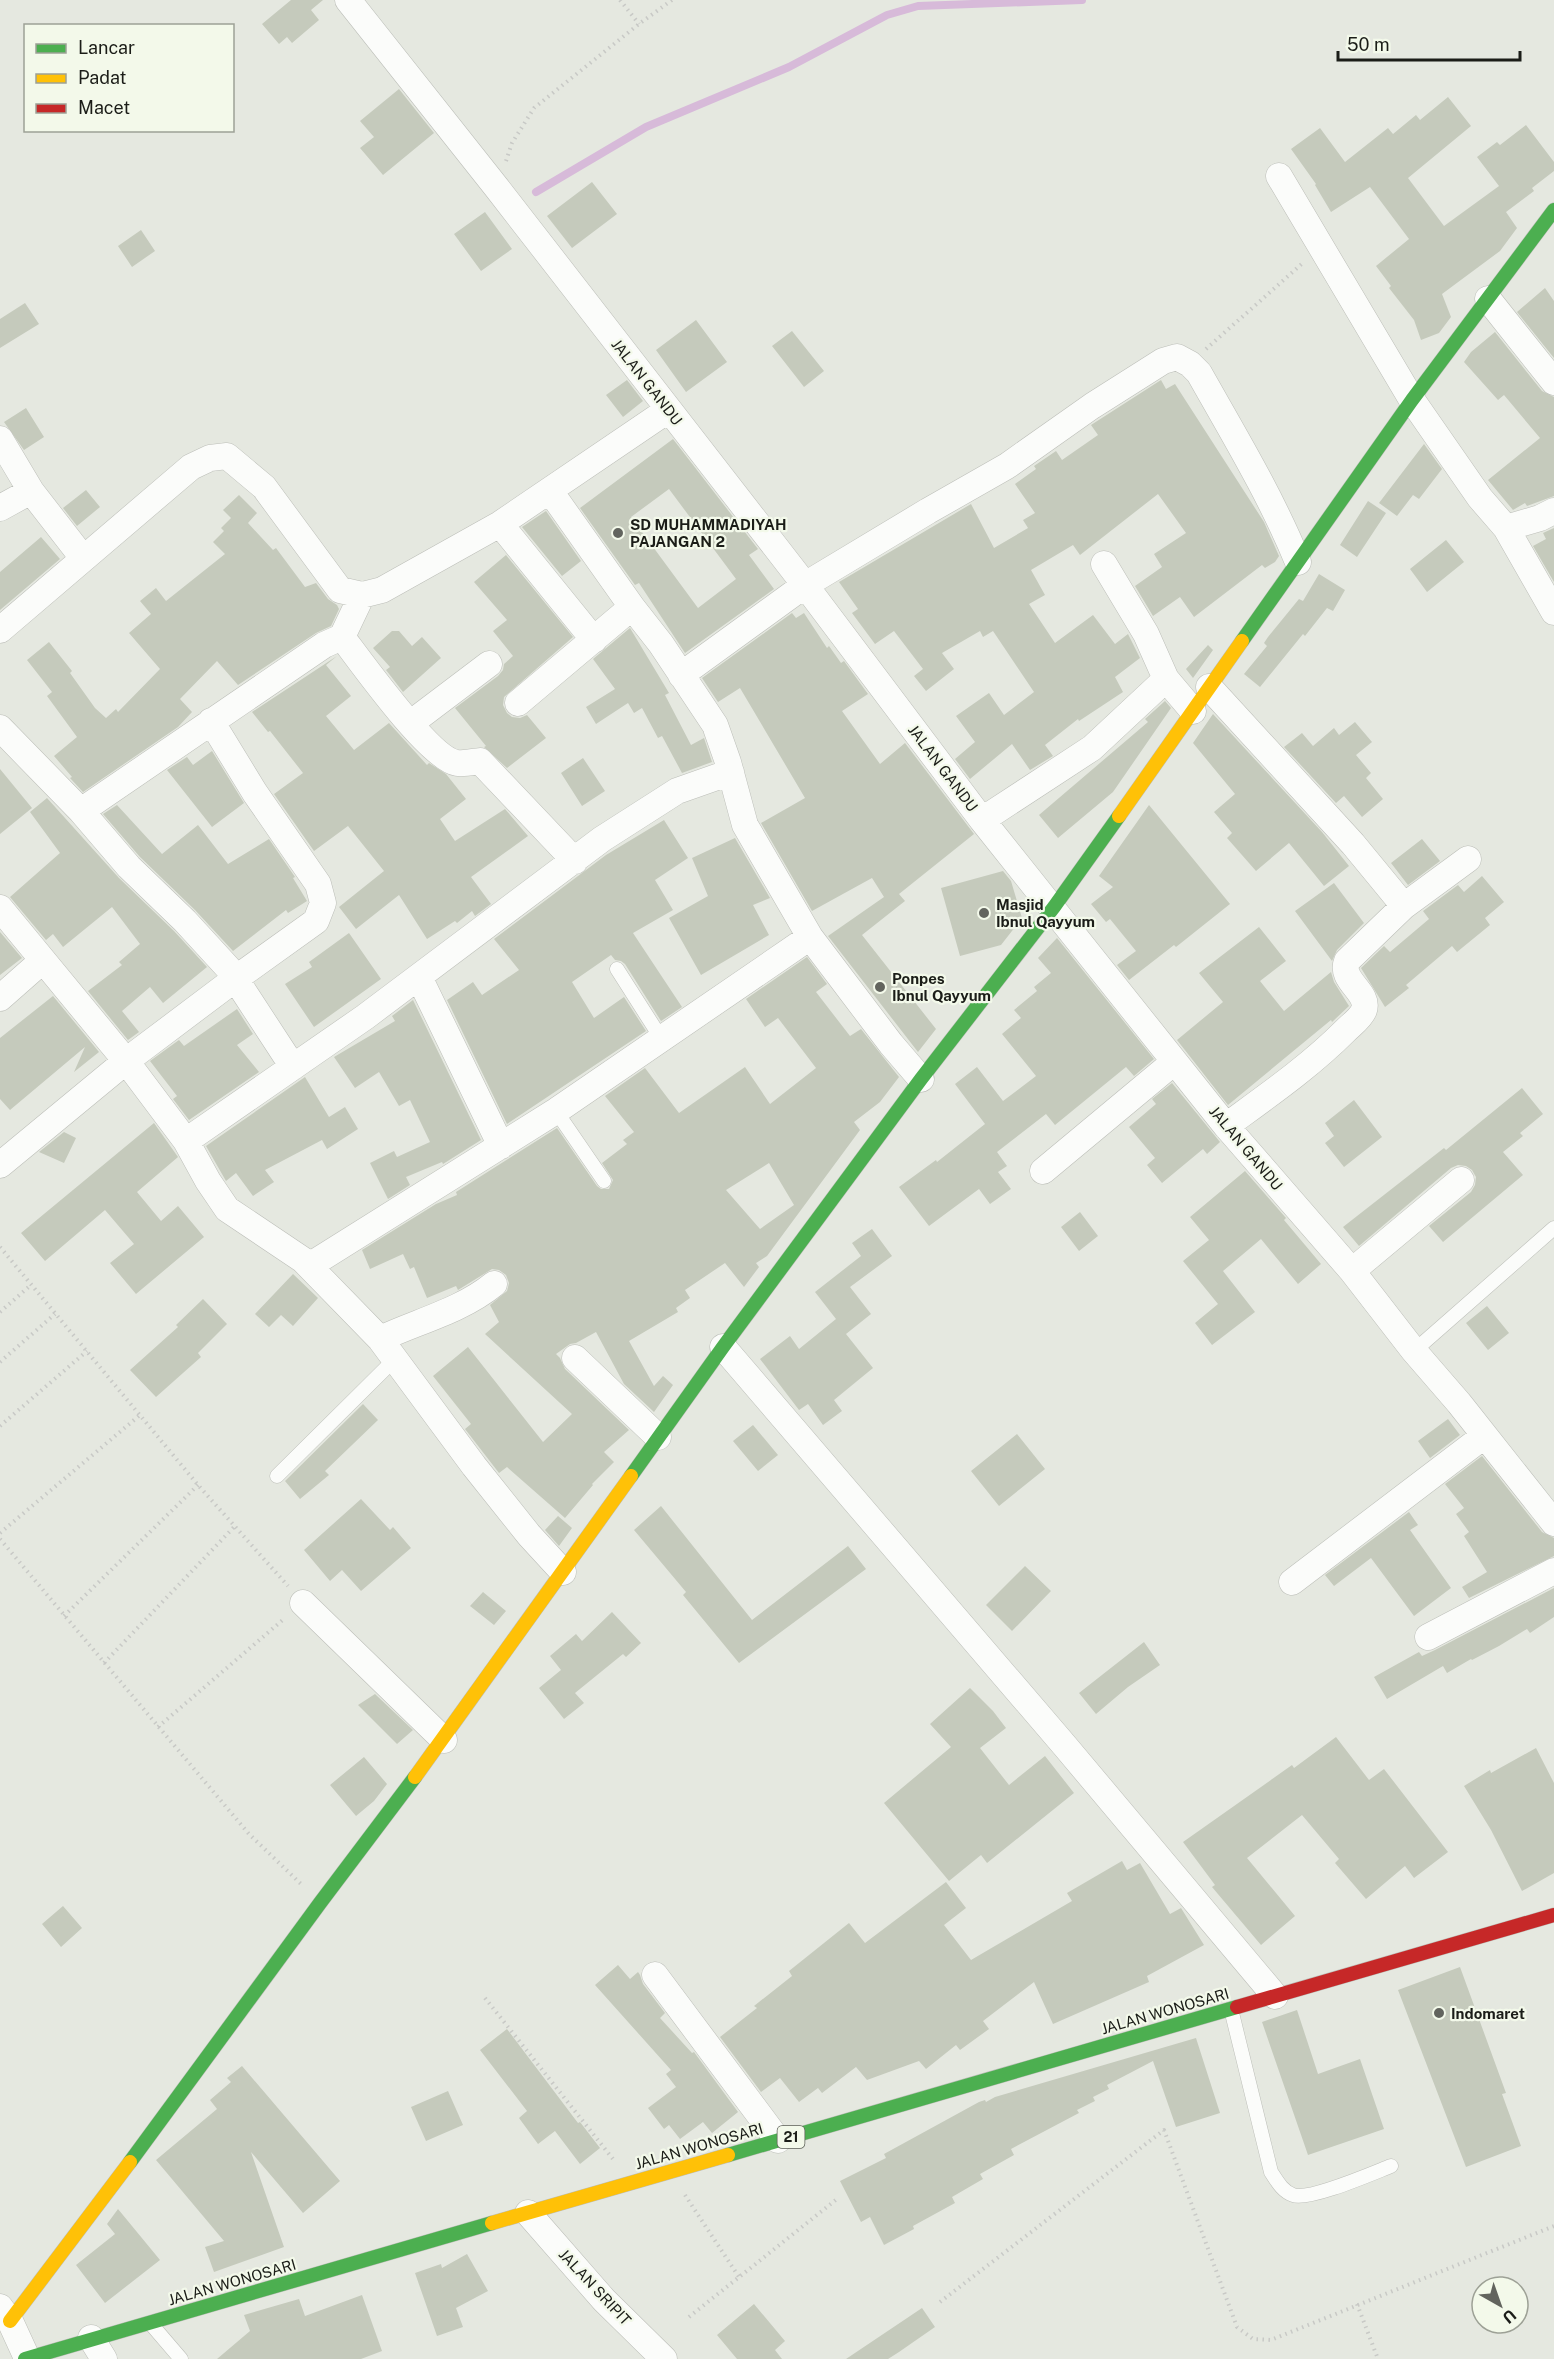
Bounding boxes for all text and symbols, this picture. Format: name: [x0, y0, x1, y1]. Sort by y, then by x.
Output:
legend: [24, 24, 234, 132]
scale bar: [1338, 24, 1520, 62]
text: 50 m: [1347, 34, 1390, 55]
text: Lancar: [78, 37, 135, 58]
text: Padat: [78, 67, 127, 88]
text: Macet: [78, 97, 130, 118]
street label: JALAN GANDU: [608, 336, 686, 428]
place label: SD MUHAMMADIYAH PAJANGAN 2: [630, 516, 786, 550]
marker: SD MUHAMMADIYAH PAJANGAN 2: [611, 526, 625, 540]
street label: JALAN GANDU: [905, 721, 981, 815]
place label: Masjid Ibnul Qayyum: [996, 896, 1095, 930]
marker: Masjid Ibnul Qayyum: [977, 906, 991, 920]
place label: Ponpes Ibnul Qayyum: [892, 970, 991, 1004]
marker: Ponpes Ibnul Qayyum: [873, 980, 887, 994]
street label: JALAN GANDU: [1206, 1103, 1286, 1193]
street label: JALAN WONOSARI: [1099, 1985, 1231, 2037]
place label: Indomaret: [1451, 2005, 1525, 2022]
marker: Indomaret: [1432, 2006, 1446, 2020]
street label: JALAN WONOSARI: [633, 2120, 765, 2172]
road number: 21: [778, 2126, 804, 2148]
street label: JALAN SRIPIT: [556, 2246, 635, 2329]
street label: JALAN WONOSARI: [166, 2256, 298, 2308]
north arrow: [1470, 2275, 1530, 2335]
text: U: [1499, 2305, 1520, 2327]

